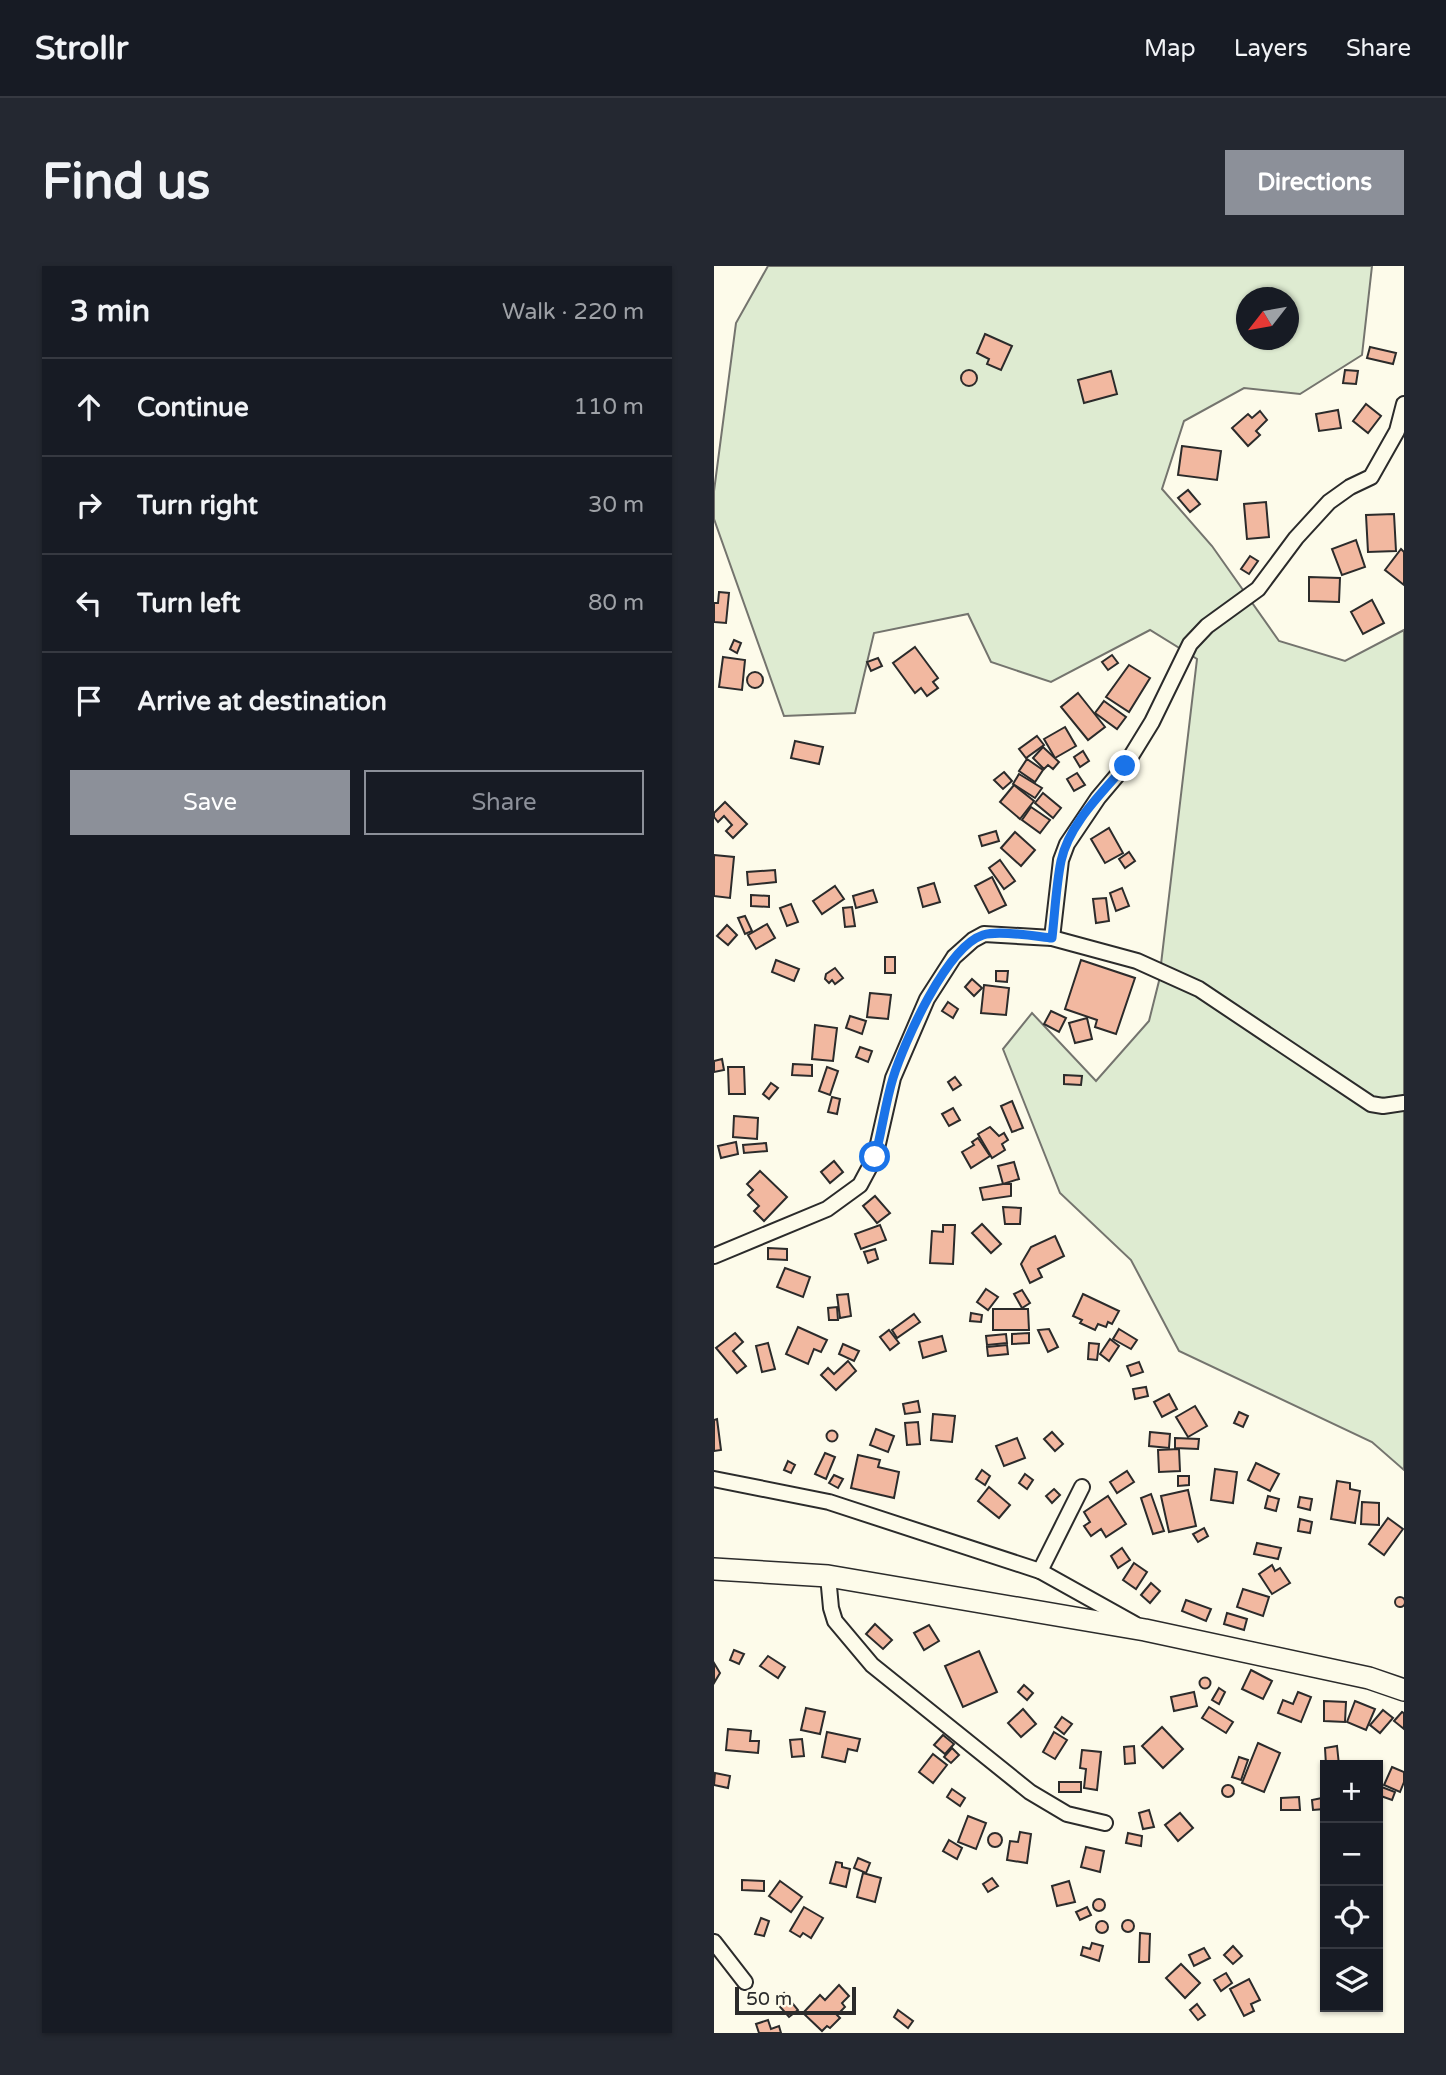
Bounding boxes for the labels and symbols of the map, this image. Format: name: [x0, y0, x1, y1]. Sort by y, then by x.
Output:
north arrow: [1236, 287, 1299, 350]
route end: [1109, 750, 1140, 781]
route start: [859, 1141, 890, 1172]
scale bar: [735, 1984, 856, 2016]

